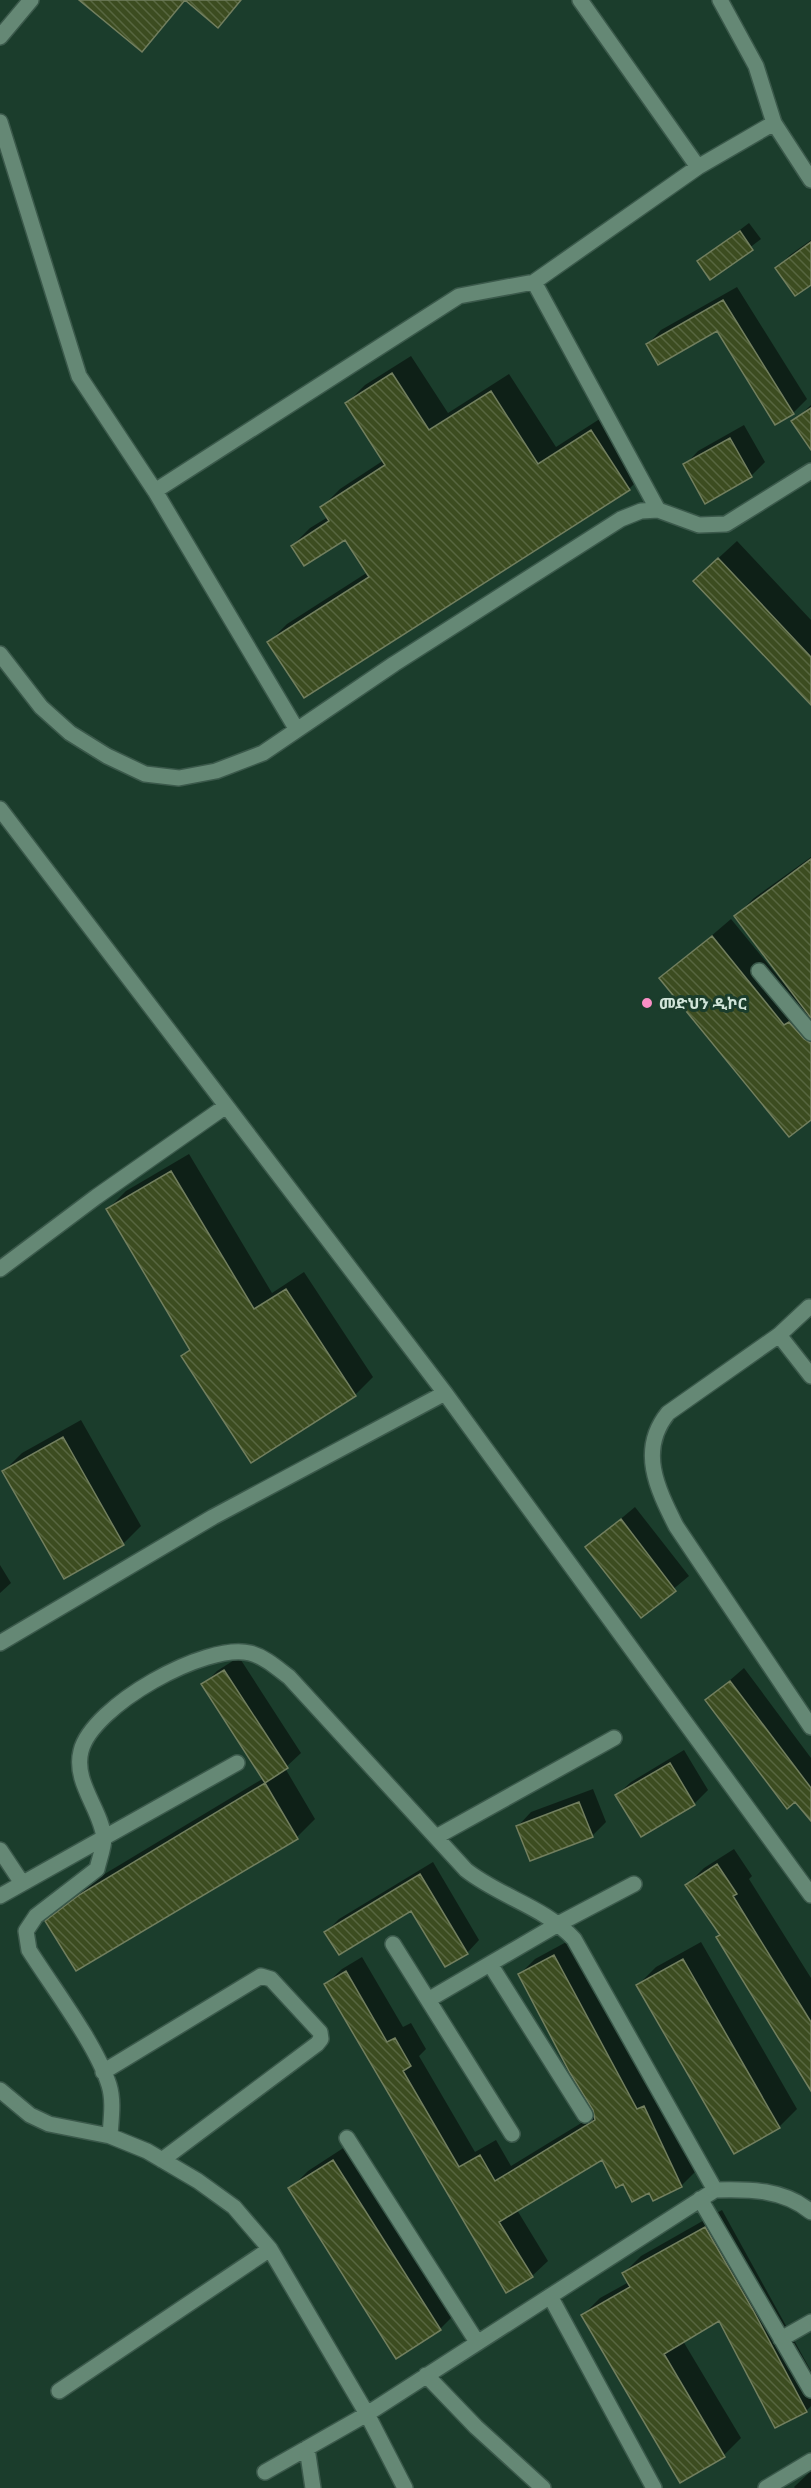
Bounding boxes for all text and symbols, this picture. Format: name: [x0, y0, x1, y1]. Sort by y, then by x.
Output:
place label: መድህን ዲኮር: [659, 994, 747, 1013]
marker: መድህን ዲኮር: [640, 996, 654, 1010]

